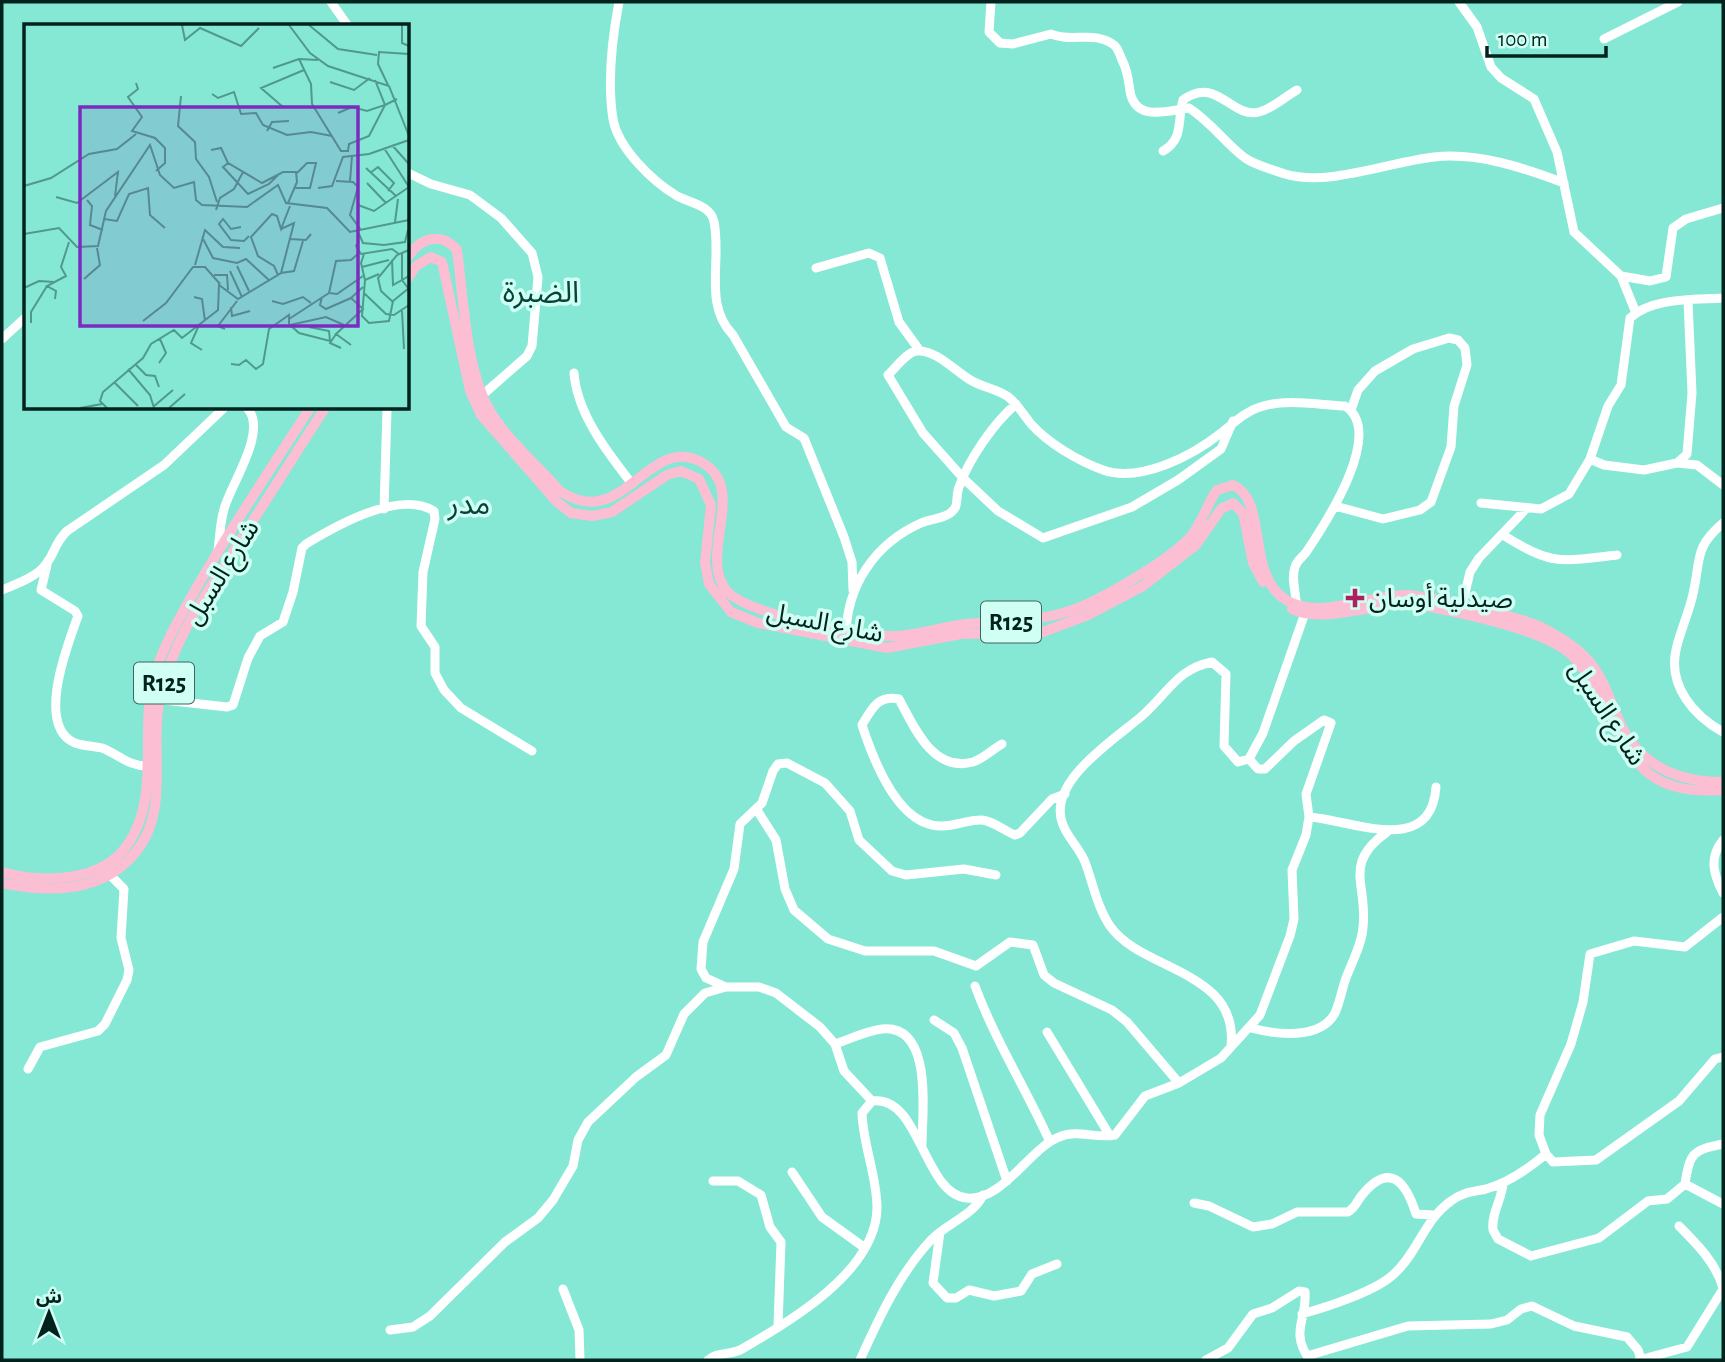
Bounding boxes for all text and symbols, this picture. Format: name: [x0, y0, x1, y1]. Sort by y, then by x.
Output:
scale bar: [1487, 14, 1606, 58]
inset map: [24, 24, 410, 410]
text: 100 m: [1498, 29, 1548, 50]
district label: الضبرة: [503, 278, 579, 309]
district label: مدر: [447, 490, 490, 521]
street label: شارع السبل: [180, 516, 268, 632]
place label: صيدلية أوسان: [1369, 582, 1513, 613]
marker: صيدلية أوسان: [1347, 590, 1363, 606]
street label: شارع السبل: [763, 599, 885, 652]
road number: R125: [981, 602, 1041, 642]
street label: شارع السبل: [1560, 657, 1650, 773]
road number: R125: [134, 662, 194, 704]
north arrow: [14, 1278, 84, 1348]
text: ش: [36, 1288, 62, 1307]

